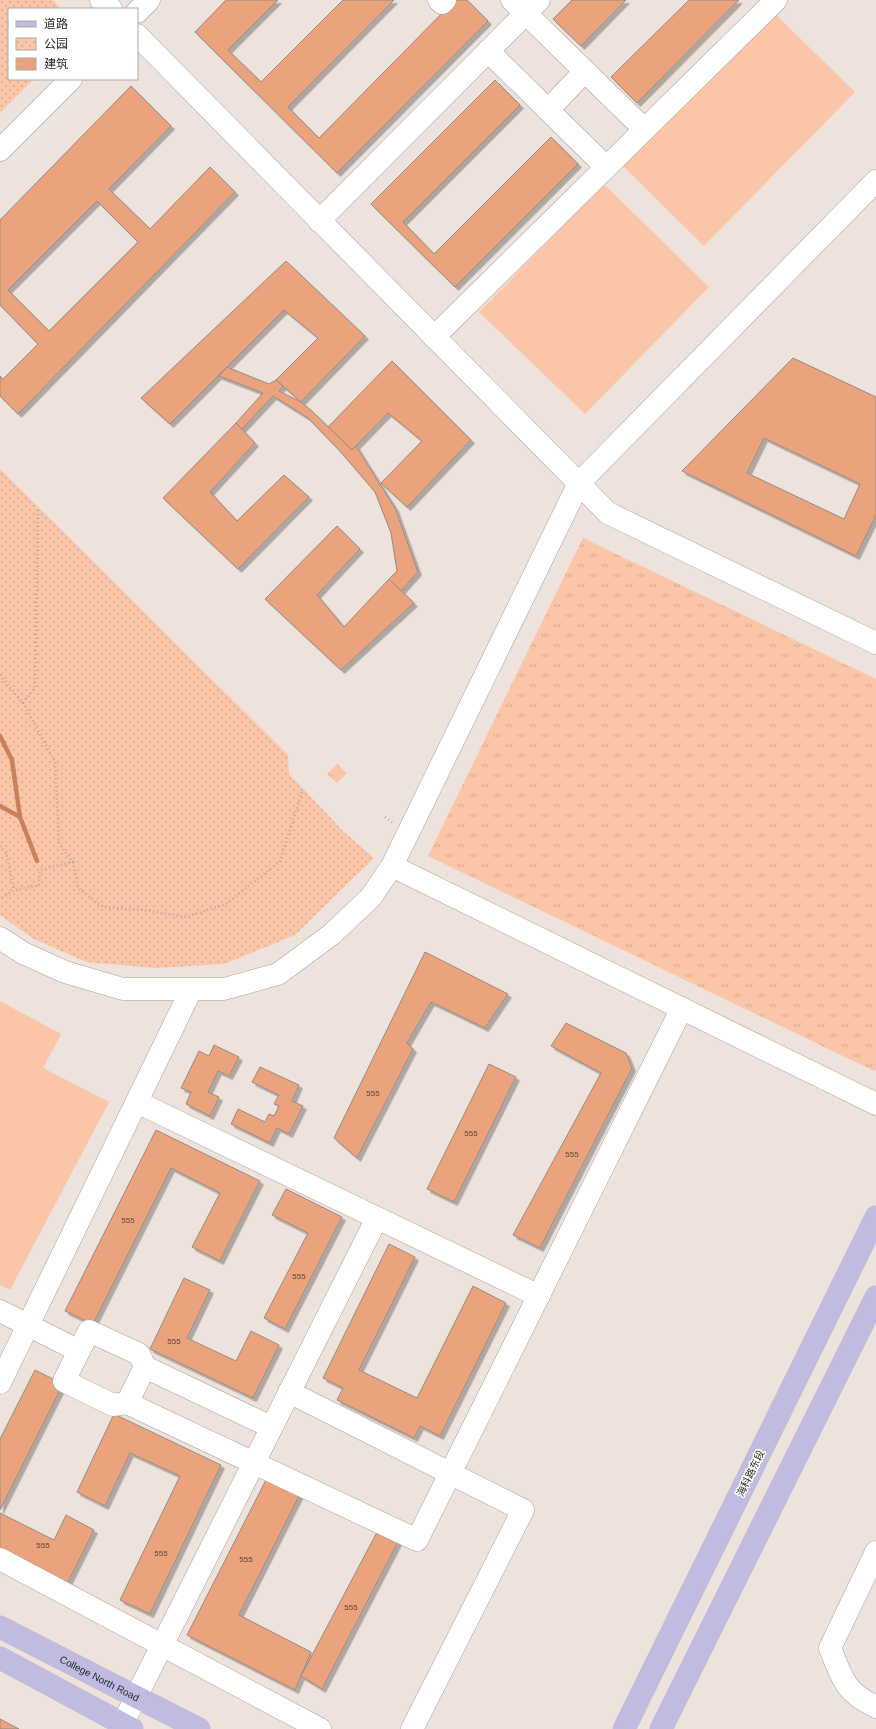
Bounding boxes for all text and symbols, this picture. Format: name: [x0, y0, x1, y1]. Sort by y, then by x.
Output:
legend: [8, 8, 138, 80]
text: 道路: [44, 17, 68, 31]
text: 公园: [44, 37, 68, 51]
text: 建筑: [44, 57, 68, 71]
house number: 555: [366, 1089, 380, 1098]
house number: 555: [464, 1129, 478, 1138]
house number: 555: [565, 1150, 579, 1159]
house number: 555: [121, 1216, 135, 1225]
house number: 555: [292, 1272, 306, 1281]
house number: 555: [167, 1337, 181, 1346]
street label: 海科路东段: [735, 1448, 766, 1498]
house number: 555: [36, 1541, 50, 1550]
house number: 555: [154, 1549, 168, 1558]
house number: 555: [239, 1555, 253, 1564]
house number: 555: [344, 1603, 358, 1612]
street label: College North Road: [58, 1654, 141, 1703]

